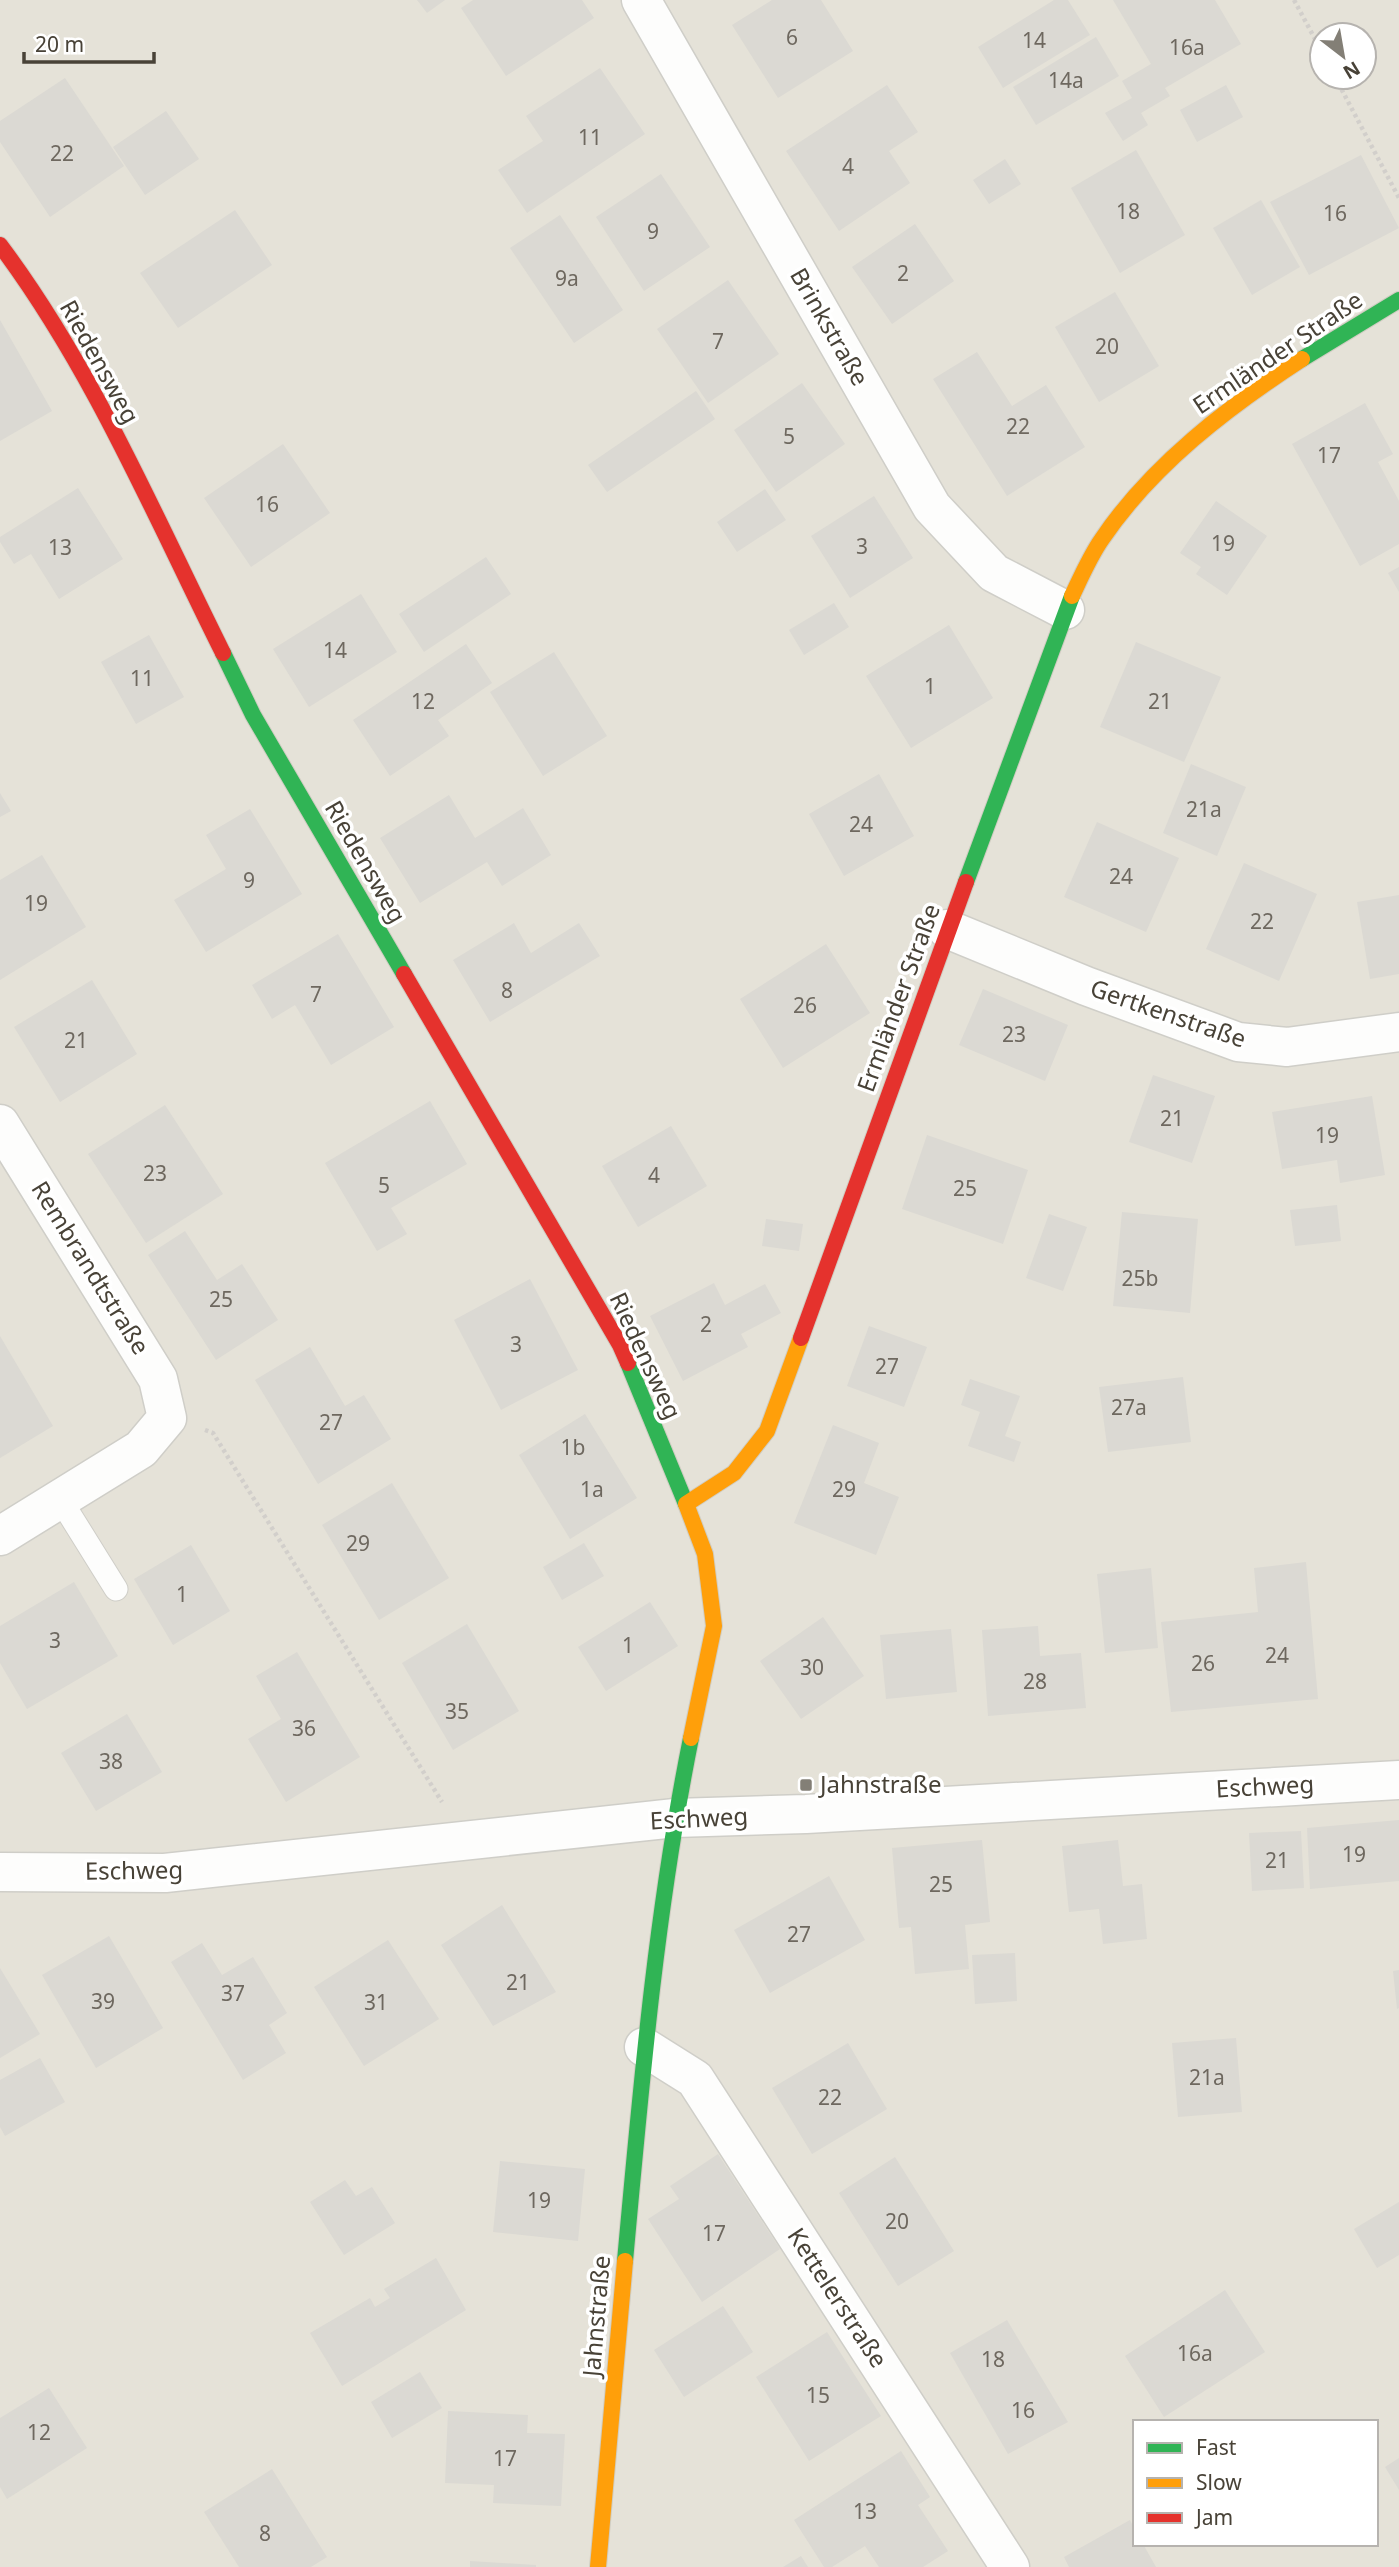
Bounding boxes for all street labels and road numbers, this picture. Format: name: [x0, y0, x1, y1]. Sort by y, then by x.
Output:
street label: Brinkstraße: [783, 261, 877, 391]
street label: Ermländer Straße: [1186, 283, 1368, 421]
street label: Riedensweg: [53, 294, 148, 429]
street label: Riedensweg: [318, 794, 415, 929]
street label: Ermländer Straße: [848, 899, 947, 1096]
street label: Gertkenstraße: [1086, 971, 1251, 1055]
street label: Rembrandtstraße: [25, 1174, 158, 1360]
street label: Riedensweg: [603, 1287, 690, 1424]
street label: Eschweg: [1215, 1766, 1315, 1805]
street label: Eschweg: [649, 1798, 749, 1837]
street label: Eschweg: [85, 1852, 183, 1887]
street label: Kettelerstraße: [781, 2221, 896, 2374]
street label: Jahnstraße: [574, 2254, 617, 2380]

